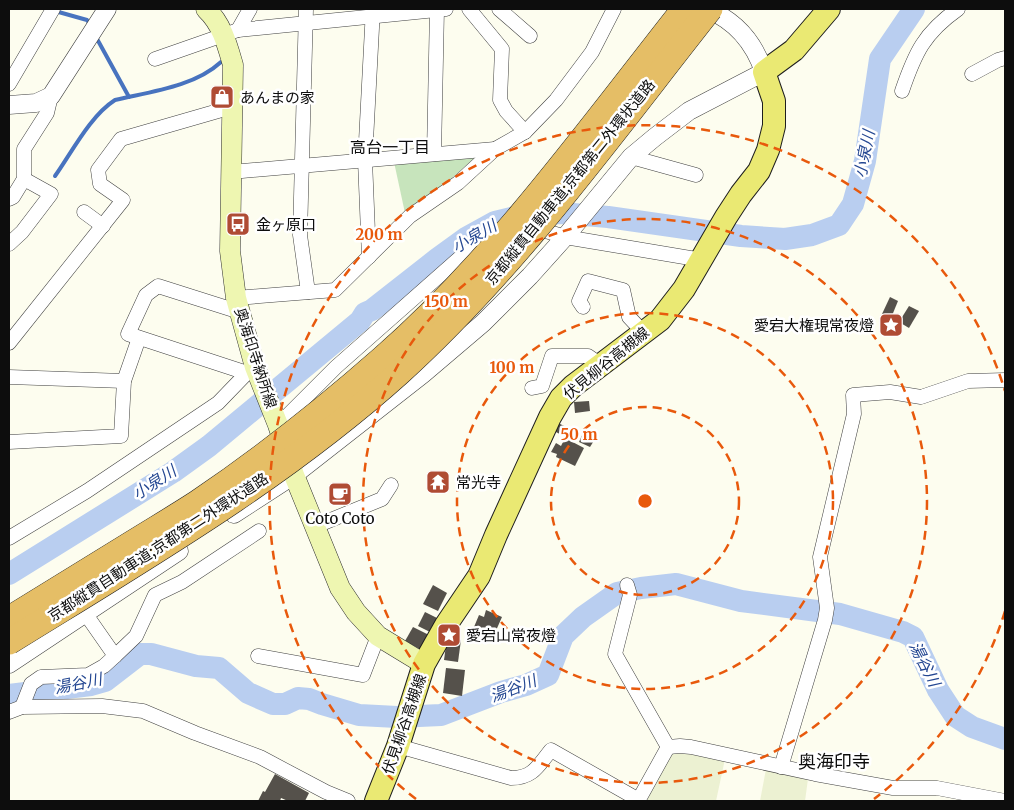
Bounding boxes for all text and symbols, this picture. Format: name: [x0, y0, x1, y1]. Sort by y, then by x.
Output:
street label: 京都縦貫自動車道;京都第二外環状道路: [481, 75, 659, 289]
shop icon: あんまの家: [209, 84, 235, 110]
place label: あんまの家: [240, 88, 315, 107]
water label: 小泉川: [850, 127, 879, 179]
district label: 高台一丁目: [350, 137, 430, 157]
bus stop icon: 金ヶ原口: [225, 211, 251, 237]
water label: 小泉川: [448, 214, 502, 257]
place label: 金ヶ原口: [256, 215, 316, 234]
text: 200 m: [355, 225, 403, 244]
text: 150 m: [424, 292, 468, 311]
street label: 奥海印寺納所線: [231, 305, 281, 411]
place icon: 愛宕大権現常夜燈: [878, 312, 904, 338]
place label: 愛宕大権現常夜燈: [754, 316, 874, 335]
street label: 伏見柳谷高槻線: [559, 323, 653, 403]
text: 100 m: [490, 358, 534, 377]
text: 50 m: [560, 425, 598, 444]
water label: 小泉川: [128, 459, 181, 503]
street label: 京都縦貫自動車道;京都第二外環状道路: [44, 469, 272, 625]
temple icon: 常光寺: [425, 469, 451, 495]
place label: 常光寺: [456, 473, 501, 492]
cafe icon: Coto Coto: [327, 481, 353, 507]
centre of rings: [636, 492, 654, 510]
place label: Coto Coto: [306, 509, 375, 528]
place icon: 愛宕山常夜燈: [436, 622, 462, 648]
place label: 愛宕山常夜燈: [466, 626, 556, 645]
water label: 湯谷川: [905, 638, 946, 692]
water label: 湯谷川: [53, 668, 105, 697]
water label: 湯谷川: [487, 669, 541, 706]
street label: 伏見柳谷高槻線: [378, 671, 430, 777]
district label: 奥海印寺: [798, 750, 870, 773]

